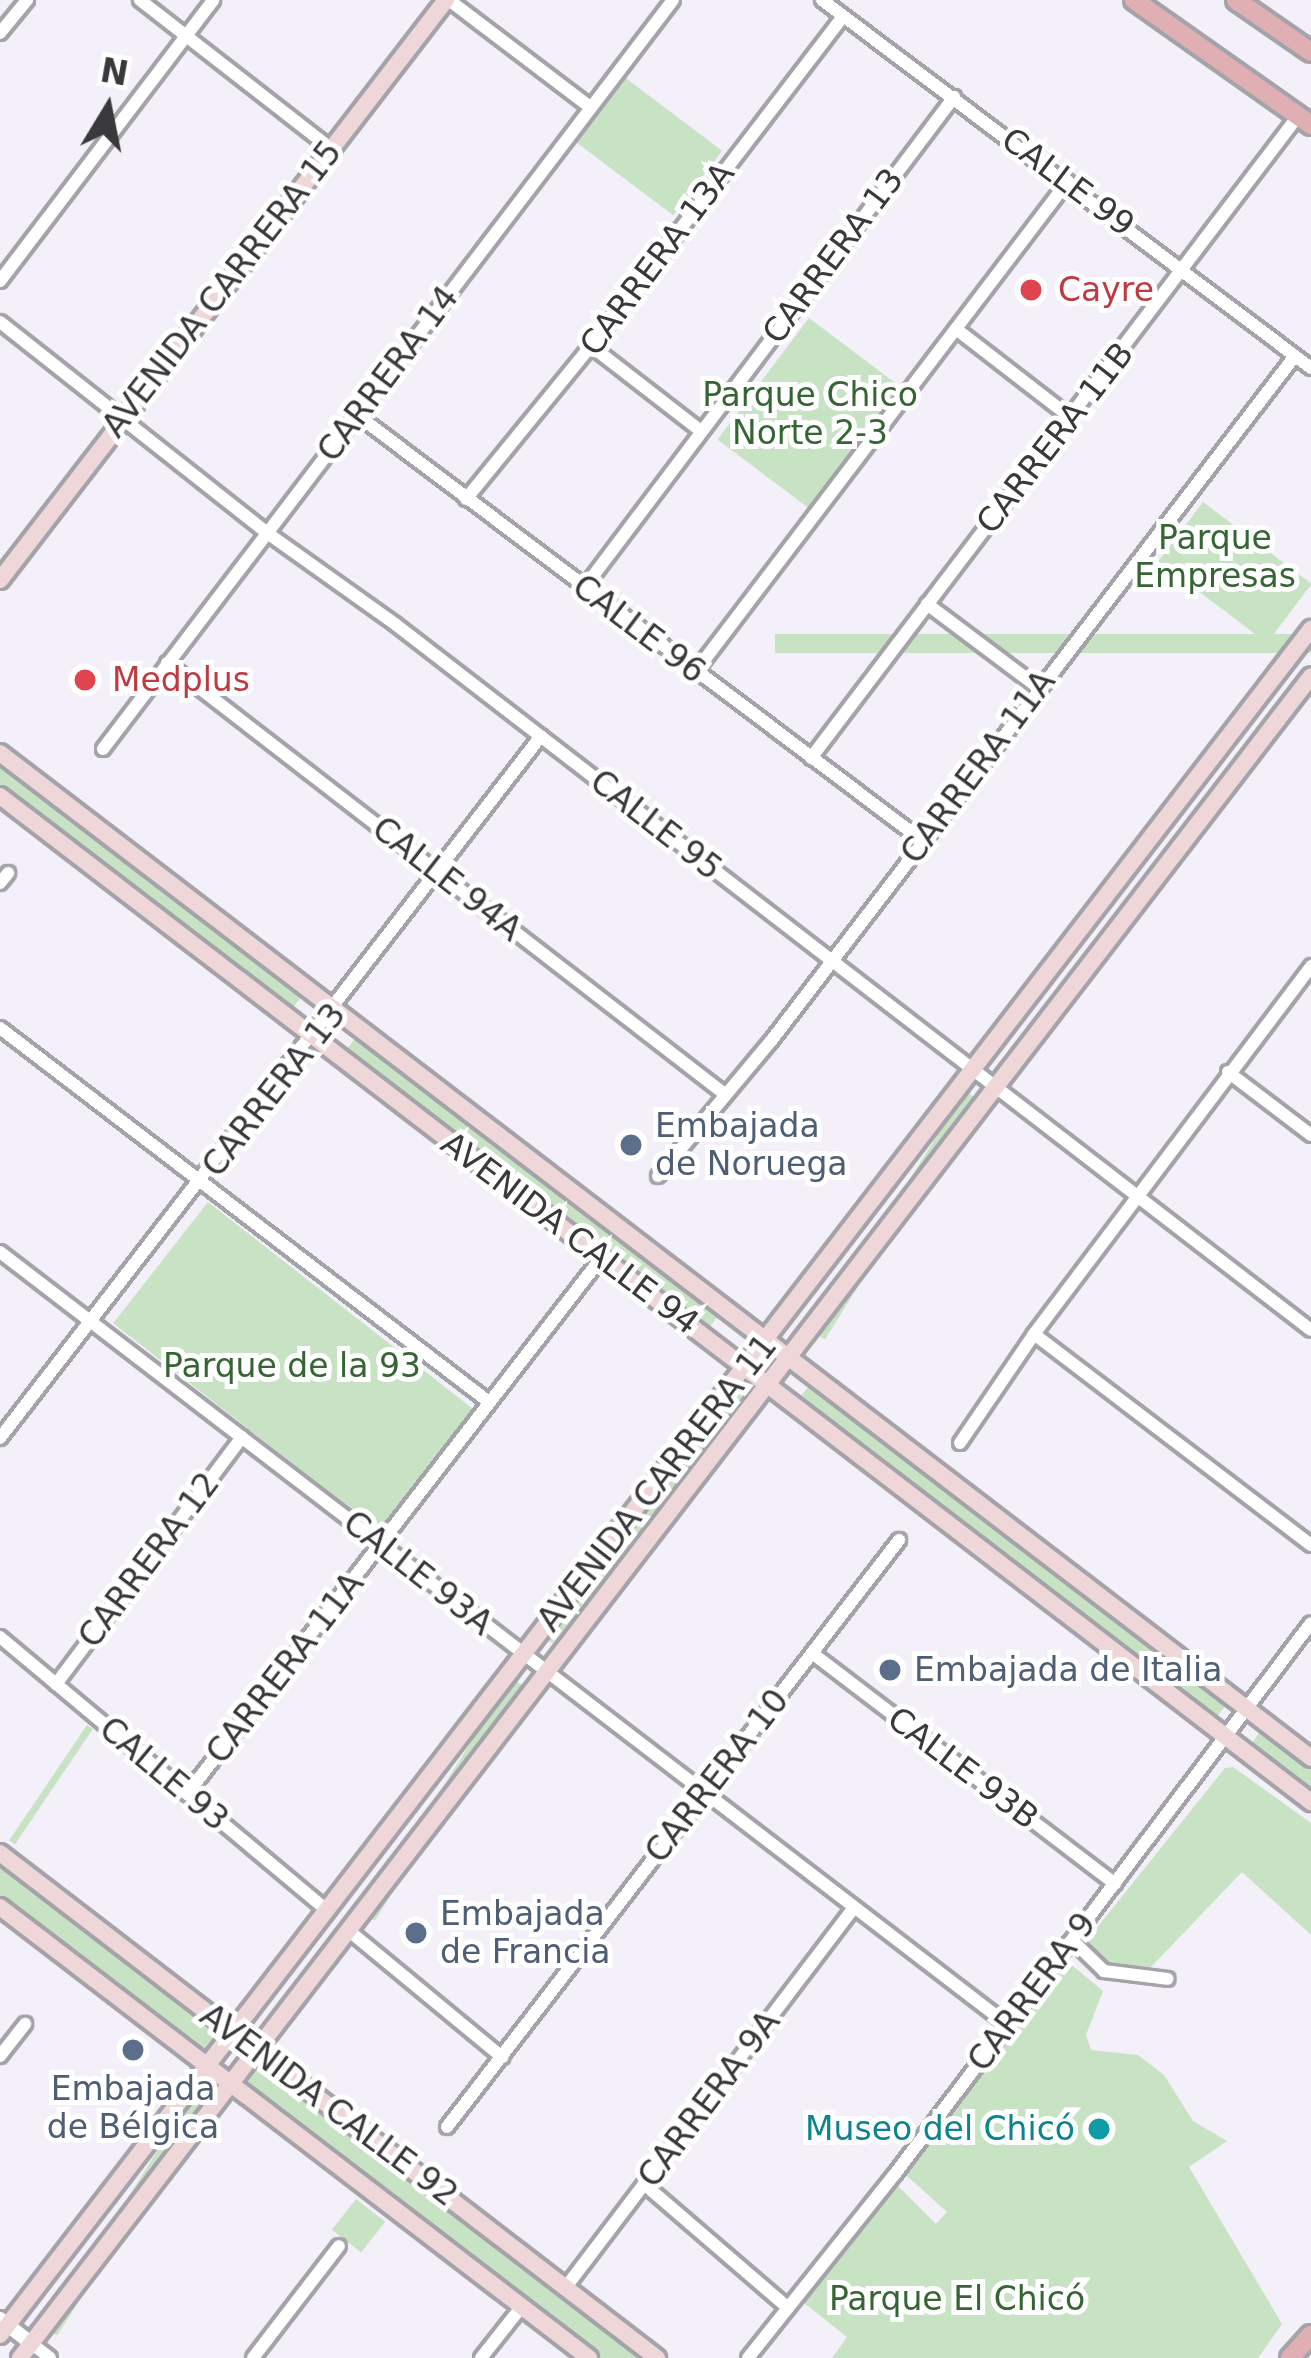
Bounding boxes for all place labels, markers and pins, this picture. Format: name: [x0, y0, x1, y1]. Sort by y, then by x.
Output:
place label: Cayre: [1058, 270, 1154, 310]
marker: Cayre: [1015, 274, 1047, 306]
place label: Medplus: [112, 660, 250, 700]
marker: Medplus: [69, 664, 101, 696]
place label: Embajada de Noruega: [655, 1106, 848, 1184]
marker: Embajada de Noruega: [618, 1132, 644, 1158]
place label: Embajada de Italia: [914, 1650, 1222, 1690]
marker: Embajada de Italia: [877, 1657, 903, 1683]
place label: Embajada de Francia: [440, 1894, 611, 1972]
marker: Embajada de Francia: [403, 1920, 429, 1946]
marker: Embajada de Bélgica: [120, 2037, 146, 2063]
place label: Embajada de Bélgica: [47, 2069, 219, 2147]
place label: Museo del Chicó: [805, 2109, 1075, 2149]
marker: Museo del Chicó: [1086, 2116, 1112, 2142]

